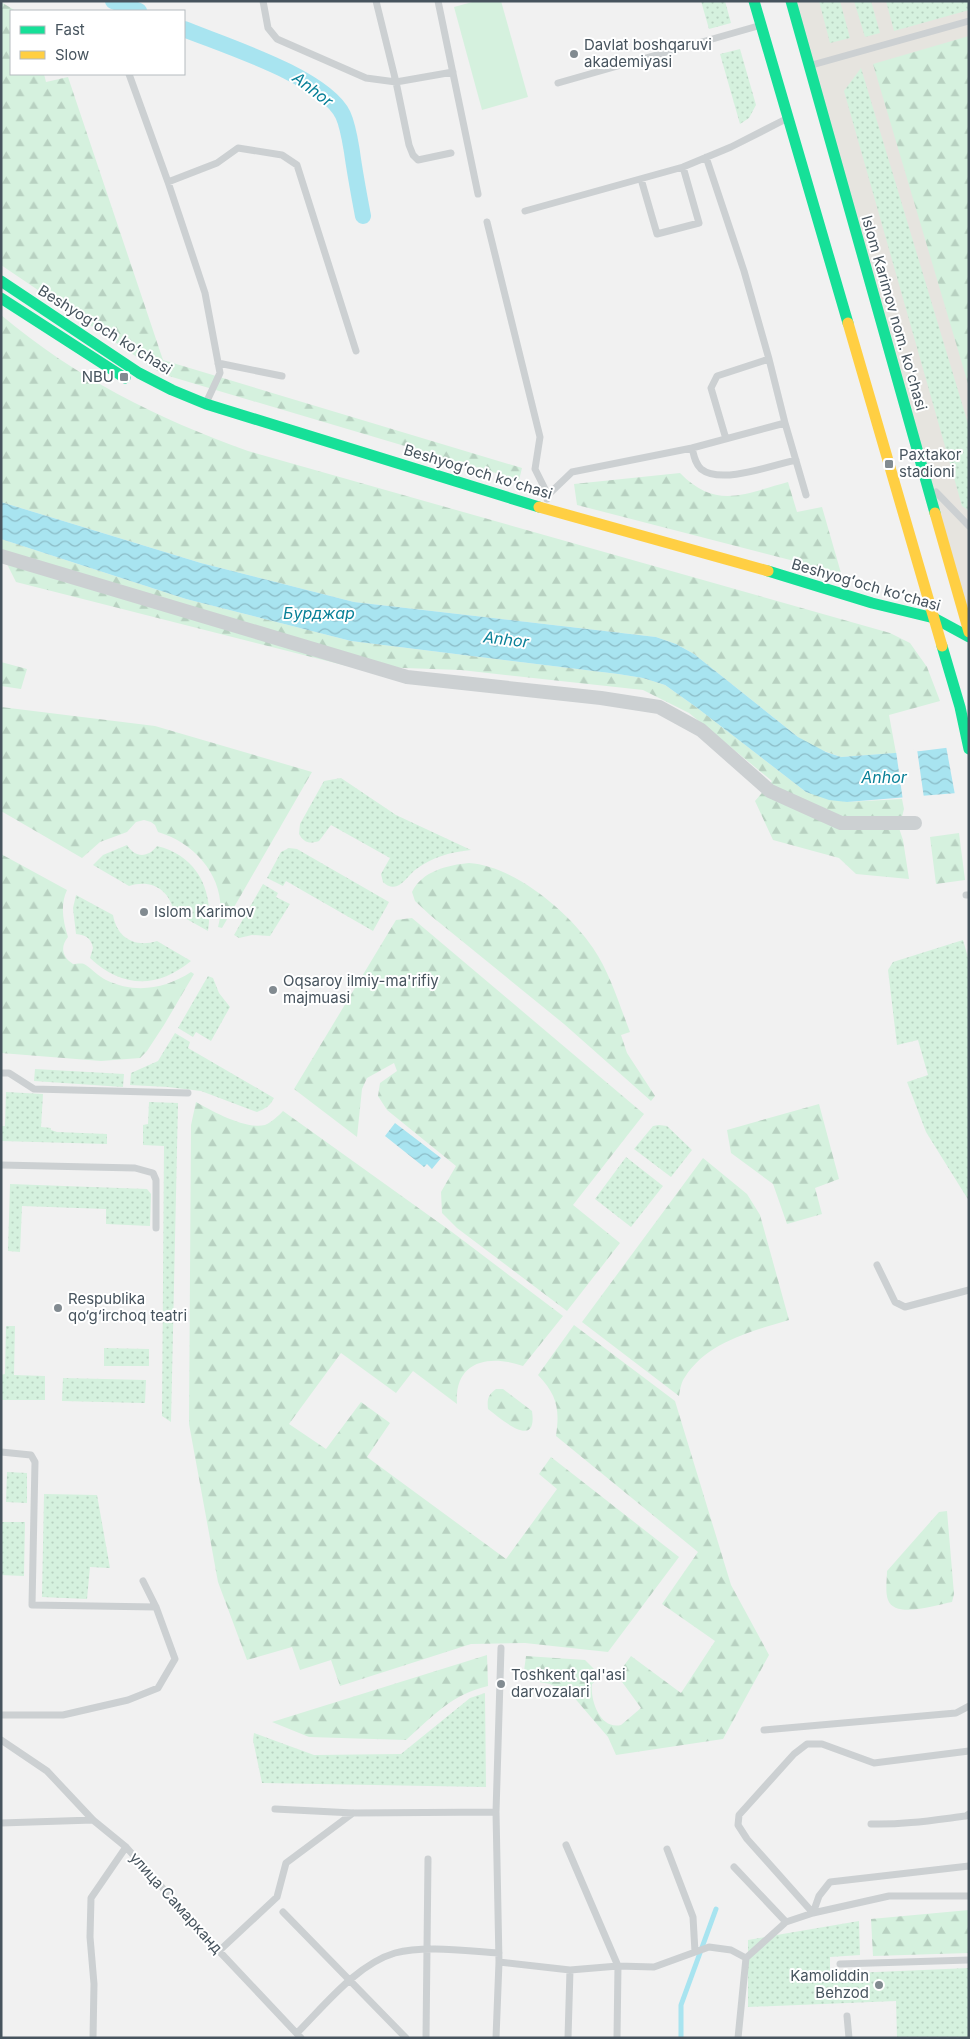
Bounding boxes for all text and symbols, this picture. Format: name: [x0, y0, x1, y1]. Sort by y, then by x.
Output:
legend: [10, 10, 185, 75]
text: Fast: [55, 20, 85, 39]
place label: Davlat boshqaruvi akademiyasi: [584, 35, 712, 71]
text: Slow: [55, 45, 89, 64]
marker: Davlat boshqaruvi akademiyasi: [568, 48, 580, 60]
water label: Anhor: [288, 67, 338, 111]
street label: Islom Karimov nom. ko'chasi: [857, 213, 931, 413]
street label: Beshyogʻoch koʻchasi: [35, 281, 176, 379]
place label: NBU: [82, 367, 114, 386]
marker: NBU: [118, 371, 130, 383]
street label: Beshyogʻoch koʻchasi: [402, 440, 555, 503]
place label: Paxtakor stadioni: [899, 445, 962, 481]
marker: Paxtakor stadioni: [883, 458, 895, 470]
street label: Beshyogʻoch koʻchasi: [789, 554, 943, 615]
water label: Бурджар: [283, 603, 355, 623]
water label: Anhor: [481, 626, 531, 652]
water label: Anhor: [860, 767, 908, 787]
place label: Islom Karimov: [154, 902, 255, 921]
marker: Islom Karimov: [138, 906, 150, 918]
place label: Oqsaroy ilmiy-ma'rifiy majmuasi: [283, 971, 439, 1007]
marker: Oqsaroy ilmiy-ma'rifiy majmuasi: [267, 984, 279, 996]
place label: Respublika qo‘g‘irchoq teatri: [68, 1289, 187, 1325]
marker: Respublika qo‘g‘irchoq teatri: [52, 1302, 64, 1314]
place label: Toshkent qal'asi darvozalari: [511, 1665, 626, 1701]
marker: Toshkent qal'asi darvozalari: [495, 1678, 507, 1690]
street label: улица Самарканд: [126, 1848, 227, 1957]
place label: Kamoliddin Behzod: [790, 1966, 869, 2002]
marker: Kamoliddin Behzod: [873, 1979, 885, 1991]

